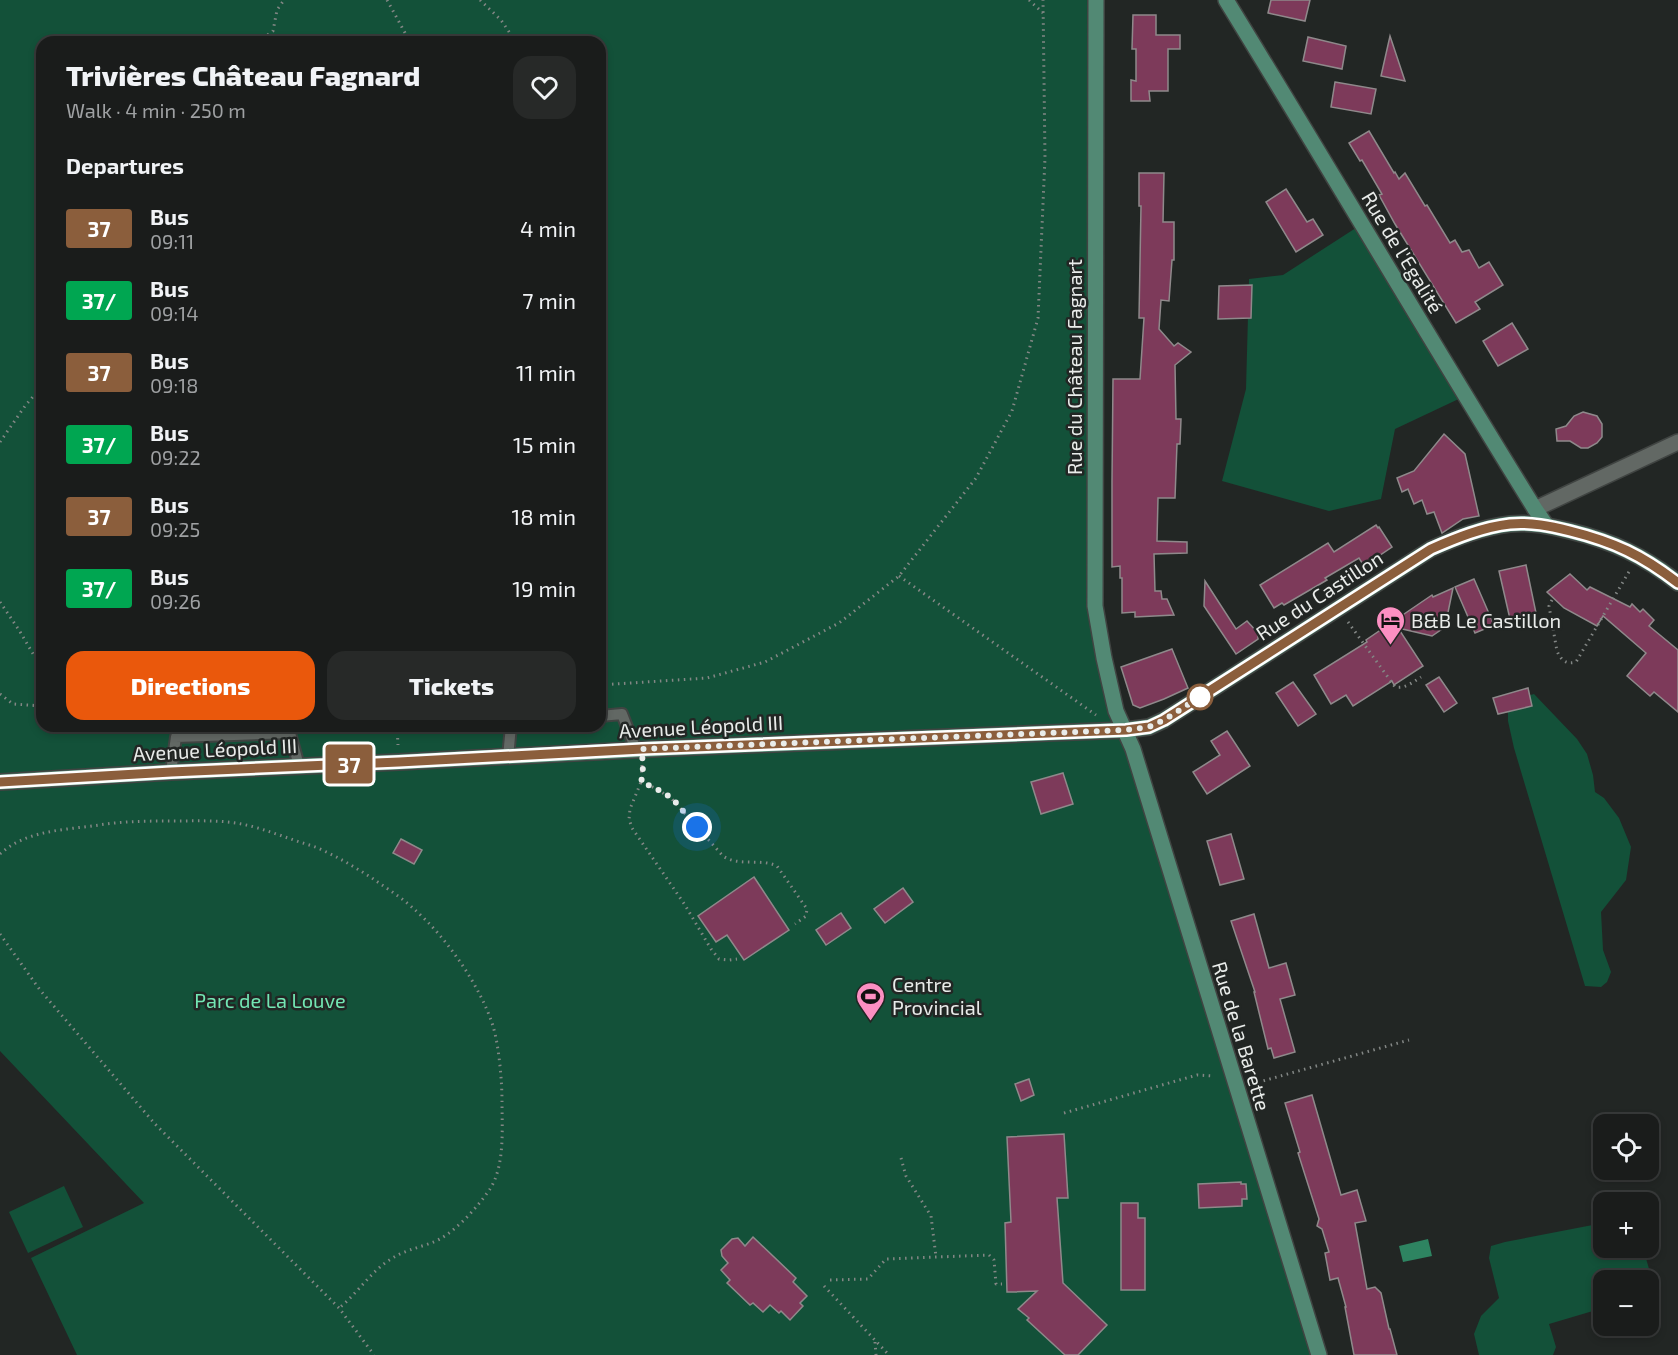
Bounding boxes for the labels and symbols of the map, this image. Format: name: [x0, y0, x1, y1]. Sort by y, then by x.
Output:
street label: Rue de l'Egalité: [1357, 187, 1449, 317]
street label: Rue du Château Fagnart: [1062, 259, 1086, 475]
street label: Rue du Castillon: [1251, 545, 1387, 645]
hotel icon: B&B Le Castillon: [1374, 604, 1406, 646]
place label: B&B Le Castillon: [1411, 608, 1561, 632]
unlabelled marker: [1187, 684, 1213, 710]
street label: Avenue Léopold III: [618, 710, 784, 742]
street label: Avenue Léopold III: [132, 733, 298, 765]
line badge: 37: [322, 744, 376, 783]
your location: [682, 812, 712, 842]
street label: Rue de la Barette: [1208, 958, 1276, 1114]
place label: Centre Provincial: [892, 972, 982, 1019]
sports icon: Centre Provincial: [855, 980, 887, 1022]
park label: Parc de La Louve: [194, 988, 346, 1012]

